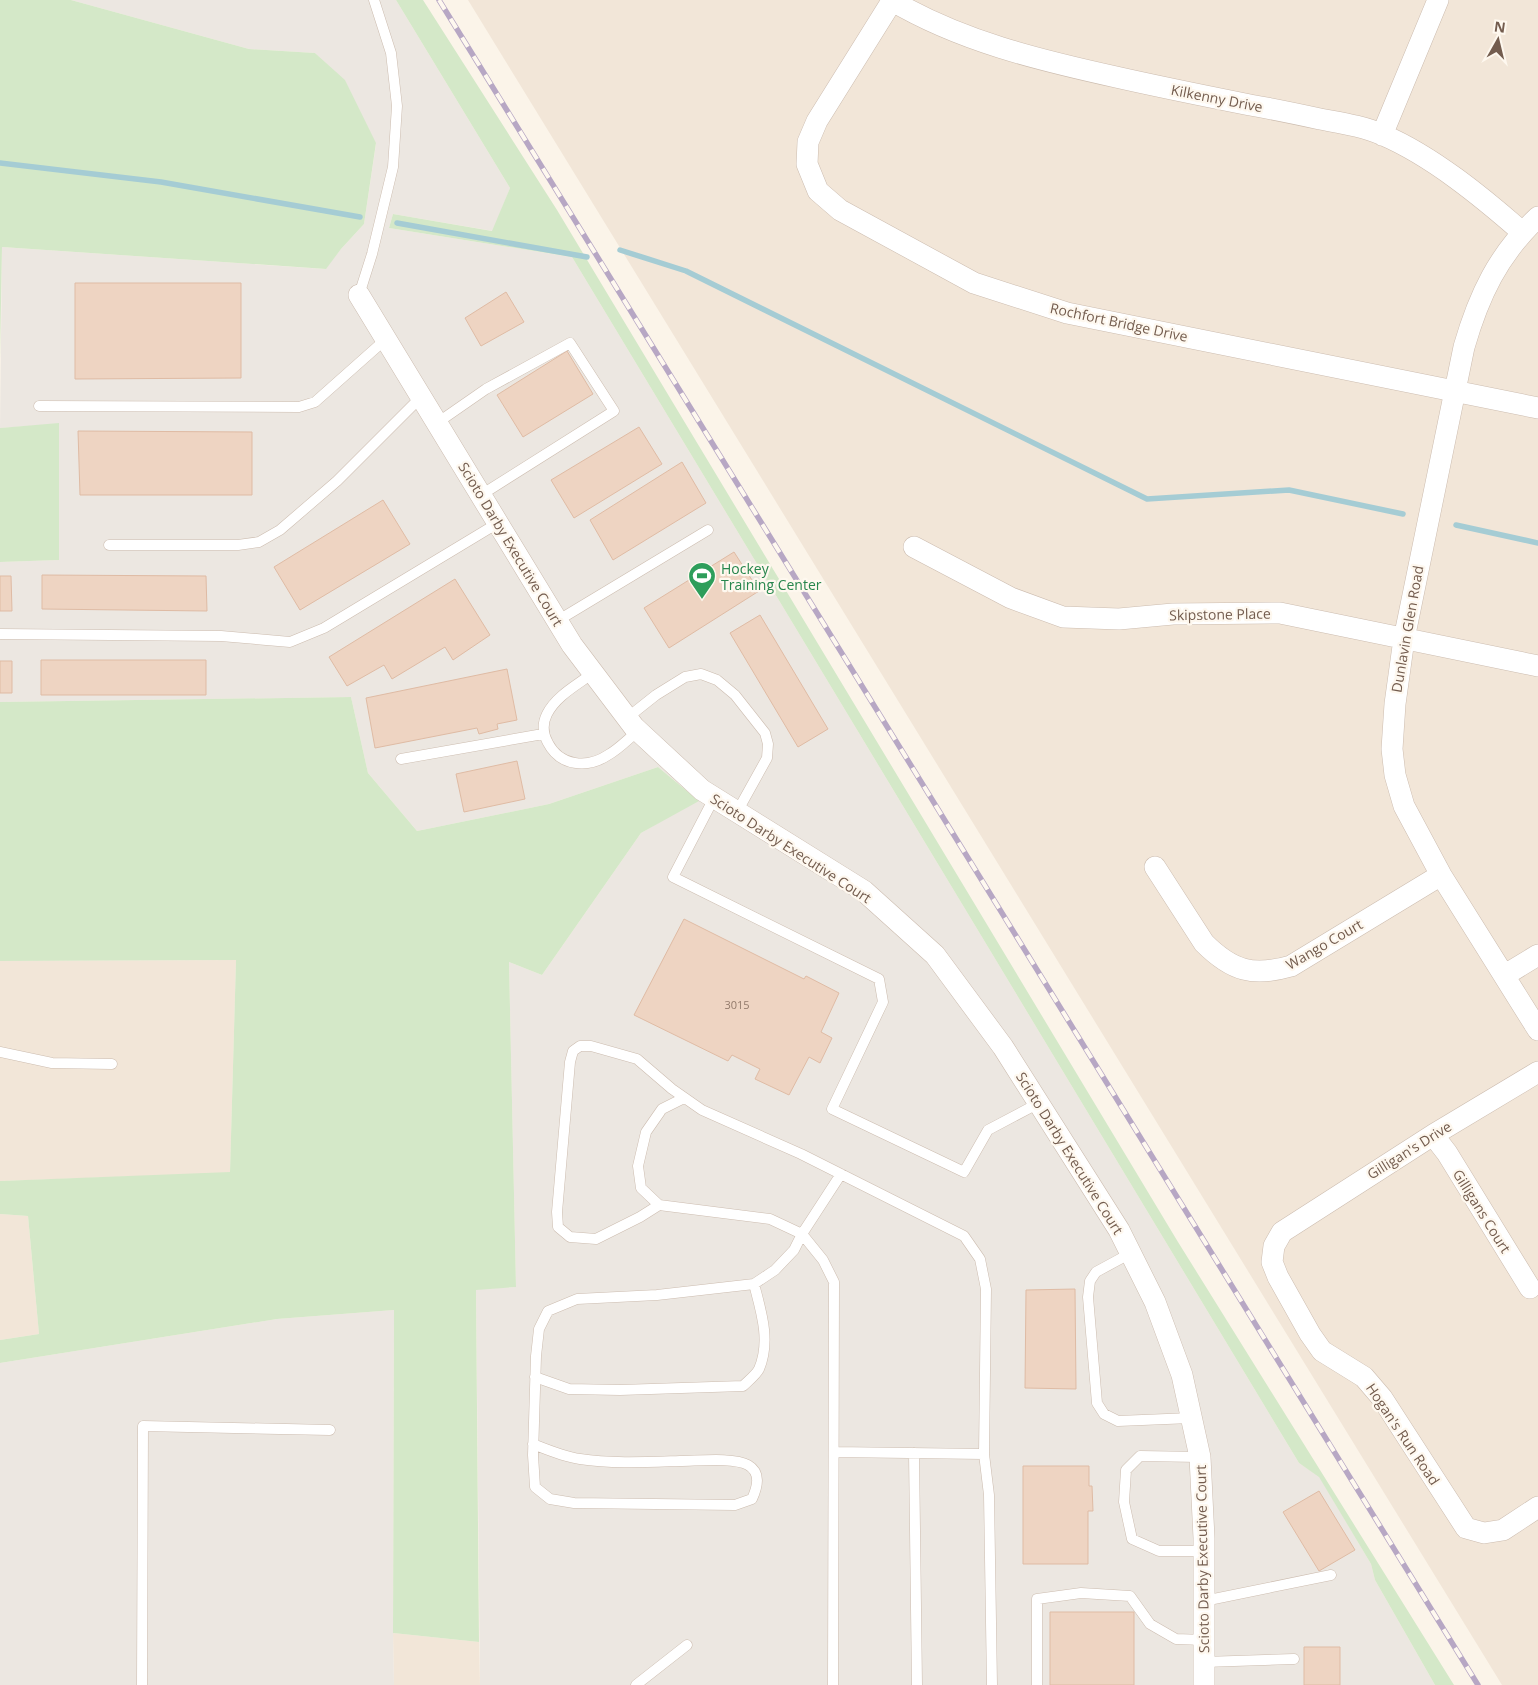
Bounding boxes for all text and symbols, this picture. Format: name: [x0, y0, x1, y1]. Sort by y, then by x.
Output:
north arrow: [1473, 15, 1523, 65]
text: N: [1493, 16, 1507, 37]
street label: Kilkenny Drive: [1170, 80, 1265, 116]
street label: Rochfort Bridge Drive: [1049, 298, 1190, 346]
street label: Scioto Darby Executive Court: [454, 458, 568, 630]
place label: Hockey Training Center: [721, 559, 822, 594]
sports icon: Hockey Training Center: [687, 561, 717, 600]
street label: Dunlavin Glen Road: [1386, 564, 1428, 694]
street label: Skipstone Place: [1169, 604, 1271, 624]
street label: Scioto Darby Executive Court: [707, 789, 875, 907]
street label: Wango Court: [1282, 914, 1366, 974]
house number: 3015: [724, 997, 750, 1012]
street label: Scioto Darby Executive Court: [1012, 1068, 1128, 1238]
street label: Gilligan's Drive: [1363, 1116, 1455, 1183]
street label: Gilligans Court: [1449, 1166, 1515, 1256]
street label: Hogan's Run Road: [1362, 1379, 1444, 1489]
street label: Scioto Darby Executive Court: [1191, 1465, 1213, 1653]

